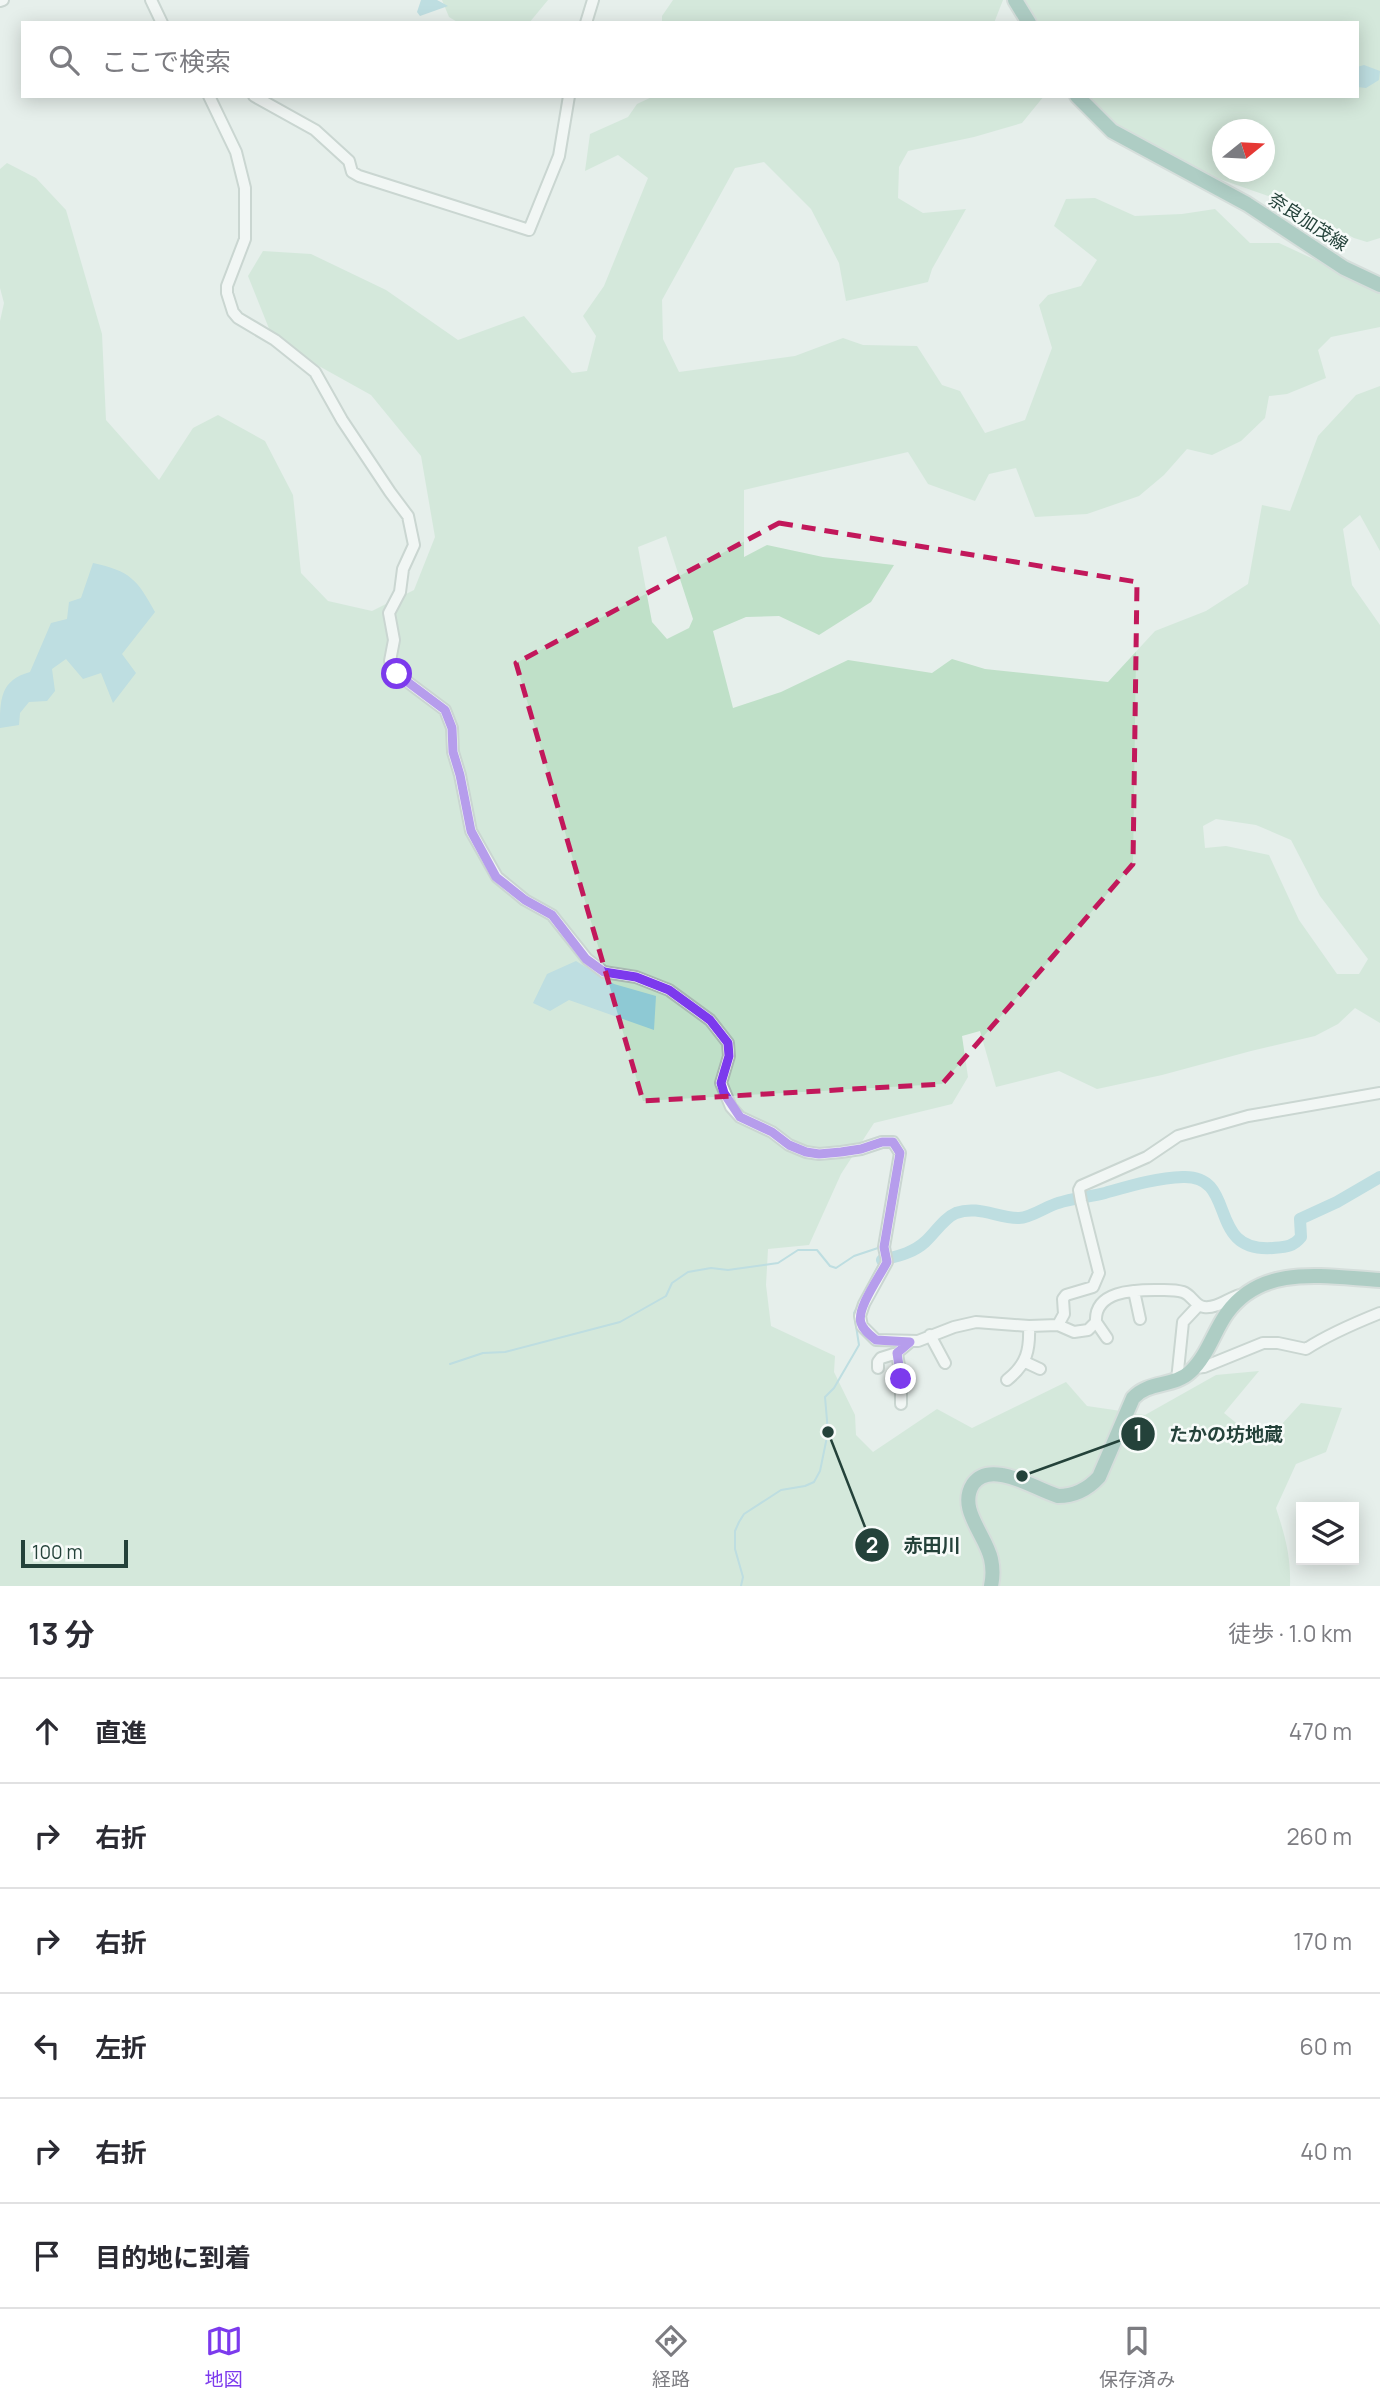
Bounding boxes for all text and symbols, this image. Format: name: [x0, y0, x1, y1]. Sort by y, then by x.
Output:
search box: [21, 21, 1359, 98]
icon: search: [45, 41, 83, 79]
text: ここで検索: [101, 43, 231, 79]
north arrow: [1212, 119, 1275, 182]
street label: 奈良加茂線: [1264, 187, 1353, 256]
route start: [381, 658, 412, 689]
route end: [885, 1363, 916, 1394]
callout: たかの坊地蔵: [1120, 1414, 1297, 1454]
text: 1: [1133, 1419, 1143, 1447]
text: たかの坊地蔵: [1169, 1421, 1283, 1447]
map controls: [1296, 1502, 1359, 1565]
button: layers: [1296, 1502, 1359, 1565]
callout: 赤田川: [854, 1525, 974, 1565]
text: 2: [866, 1531, 878, 1559]
text: 赤田川: [903, 1532, 961, 1558]
scale bar: [21, 1537, 128, 1569]
text: 100 m: [32, 1539, 83, 1565]
text: 13 分: [28, 1613, 95, 1654]
text: 徒歩 · 1.0 km: [1228, 1617, 1352, 1649]
icon: ahead: [28, 1712, 66, 1750]
text: 直進: [95, 1714, 147, 1750]
text: 470 m: [1289, 1715, 1352, 1747]
icon: right: [28, 1817, 66, 1855]
text: 右折: [95, 1819, 147, 1855]
text: 260 m: [1286, 1820, 1352, 1852]
icon: right: [28, 1922, 66, 1960]
text: 右折: [95, 1924, 147, 1960]
text: 170 m: [1293, 1925, 1352, 1957]
icon: left: [28, 2027, 66, 2065]
text: 左折: [95, 2029, 147, 2065]
text: 60 m: [1300, 2030, 1352, 2062]
icon: right: [28, 2132, 66, 2170]
text: 右折: [95, 2134, 147, 2170]
text: 40 m: [1300, 2135, 1352, 2167]
icon: arrive: [28, 2237, 66, 2275]
text: 目的地に到着: [95, 2239, 251, 2275]
tab: 地図: [205, 2322, 243, 2392]
tab: 経路: [652, 2322, 690, 2392]
tab: 保存済み: [1099, 2322, 1175, 2392]

